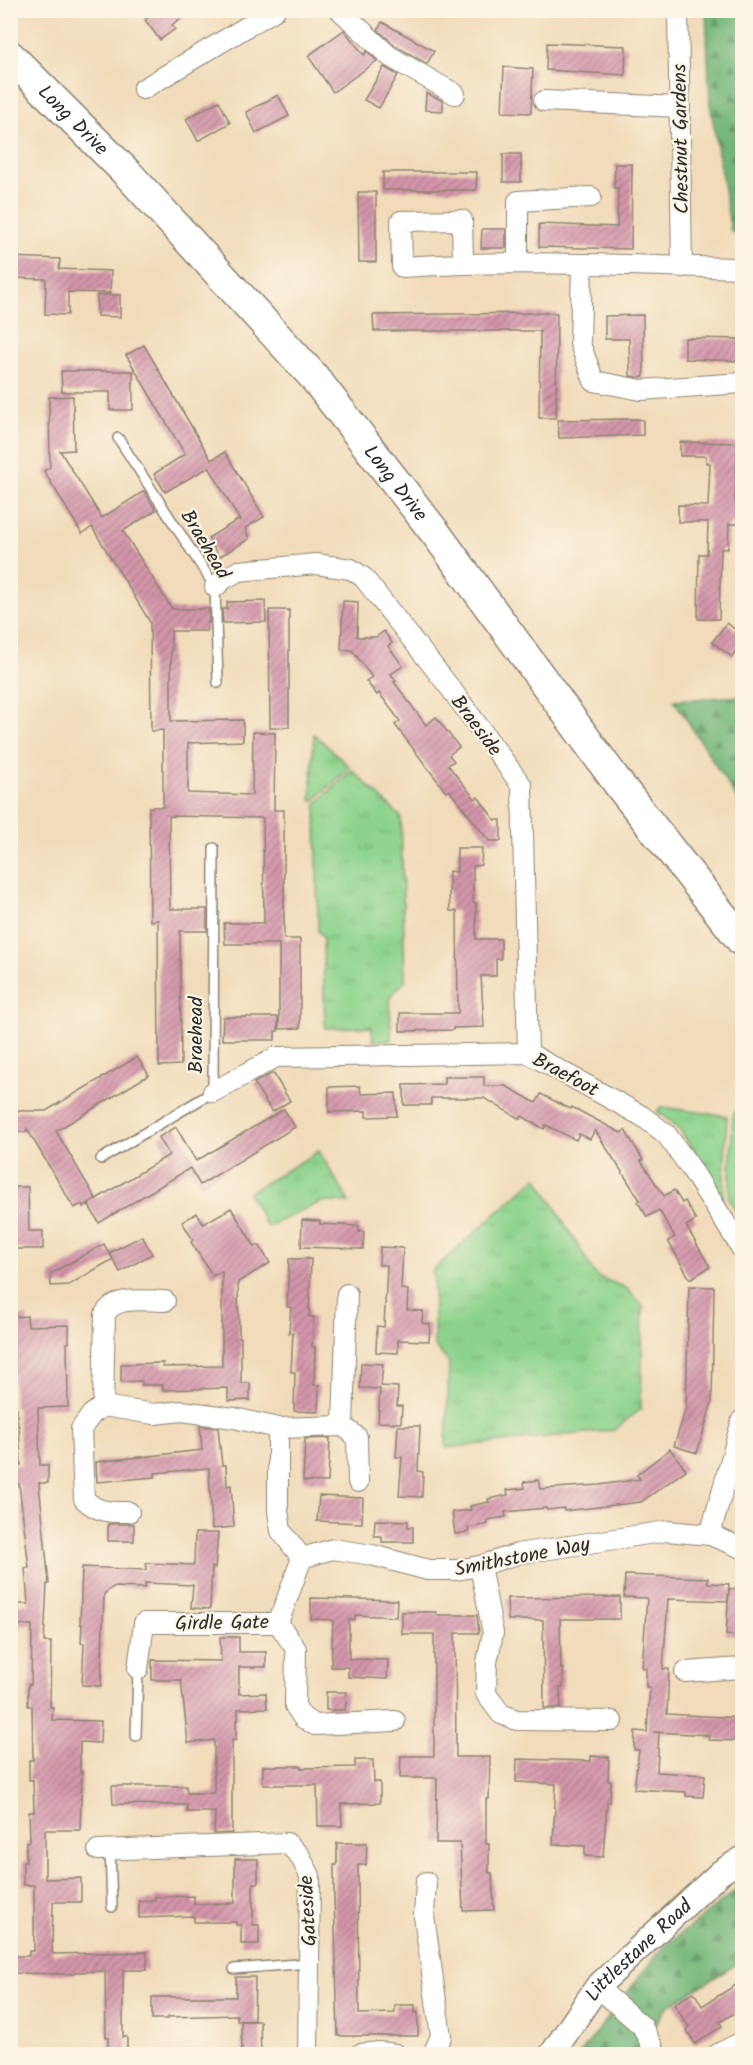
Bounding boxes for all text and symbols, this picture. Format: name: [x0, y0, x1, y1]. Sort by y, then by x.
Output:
street label: Chestnut Gardens: [665, 63, 699, 214]
street label: Long Drive: [29, 78, 115, 164]
street label: Long Drive: [354, 439, 435, 529]
street label: Braehead: [171, 504, 238, 587]
street label: Braeside: [442, 689, 509, 764]
street label: Braehead: [181, 996, 213, 1073]
street label: Braefoot: [526, 1045, 604, 1107]
street label: Smithstone Way: [452, 1529, 593, 1587]
street label: Girdle Gate: [175, 1607, 269, 1641]
street label: Gateside: [291, 1875, 327, 1947]
street label: Littlestane Road: [578, 1891, 701, 2009]

